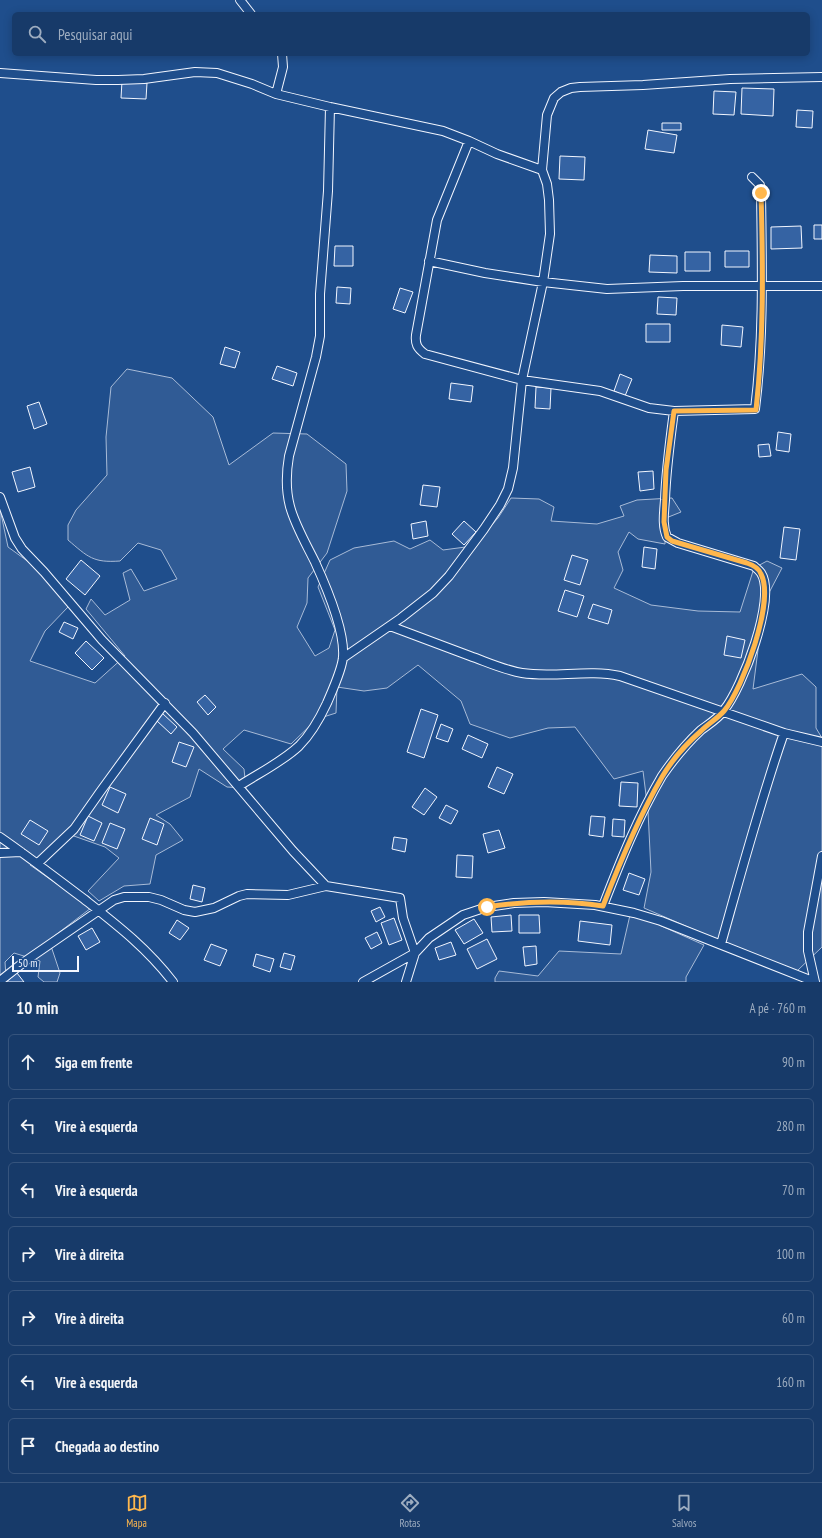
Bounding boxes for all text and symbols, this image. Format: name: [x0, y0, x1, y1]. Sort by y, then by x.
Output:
search box: [12, 12, 810, 56]
icon: search: [26, 23, 48, 45]
text: Pesquisar aqui: [58, 25, 132, 44]
route end: [752, 184, 770, 202]
route start: [478, 898, 496, 916]
scale bar: [12, 954, 79, 973]
text: 50 m: [18, 956, 37, 970]
text: 10 min: [16, 997, 58, 1019]
text: A pé · 760 m: [749, 1000, 806, 1017]
icon: ahead: [17, 1051, 39, 1073]
text: Siga em frente: [55, 1053, 133, 1072]
text: 90 m: [782, 1054, 805, 1071]
icon: left: [17, 1115, 39, 1137]
text: Vire à esquerda: [55, 1117, 138, 1136]
text: 280 m: [776, 1118, 805, 1135]
icon: left: [17, 1179, 39, 1201]
text: Vire à esquerda: [55, 1181, 138, 1200]
text: 70 m: [782, 1182, 805, 1199]
icon: right: [17, 1243, 39, 1265]
text: Vire à direita: [55, 1245, 124, 1264]
text: 100 m: [776, 1246, 805, 1263]
icon: right: [17, 1307, 39, 1329]
text: Vire à direita: [55, 1309, 124, 1328]
text: 60 m: [782, 1310, 805, 1327]
icon: left: [17, 1371, 39, 1393]
text: Vire à esquerda: [55, 1373, 138, 1392]
text: 160 m: [776, 1374, 805, 1391]
icon: arrive: [17, 1435, 39, 1457]
text: Chegada ao destino: [55, 1437, 159, 1456]
tab: Mapa: [126, 1492, 148, 1530]
tab: Rotas: [399, 1492, 421, 1530]
tab: Salvos: [672, 1492, 696, 1530]

